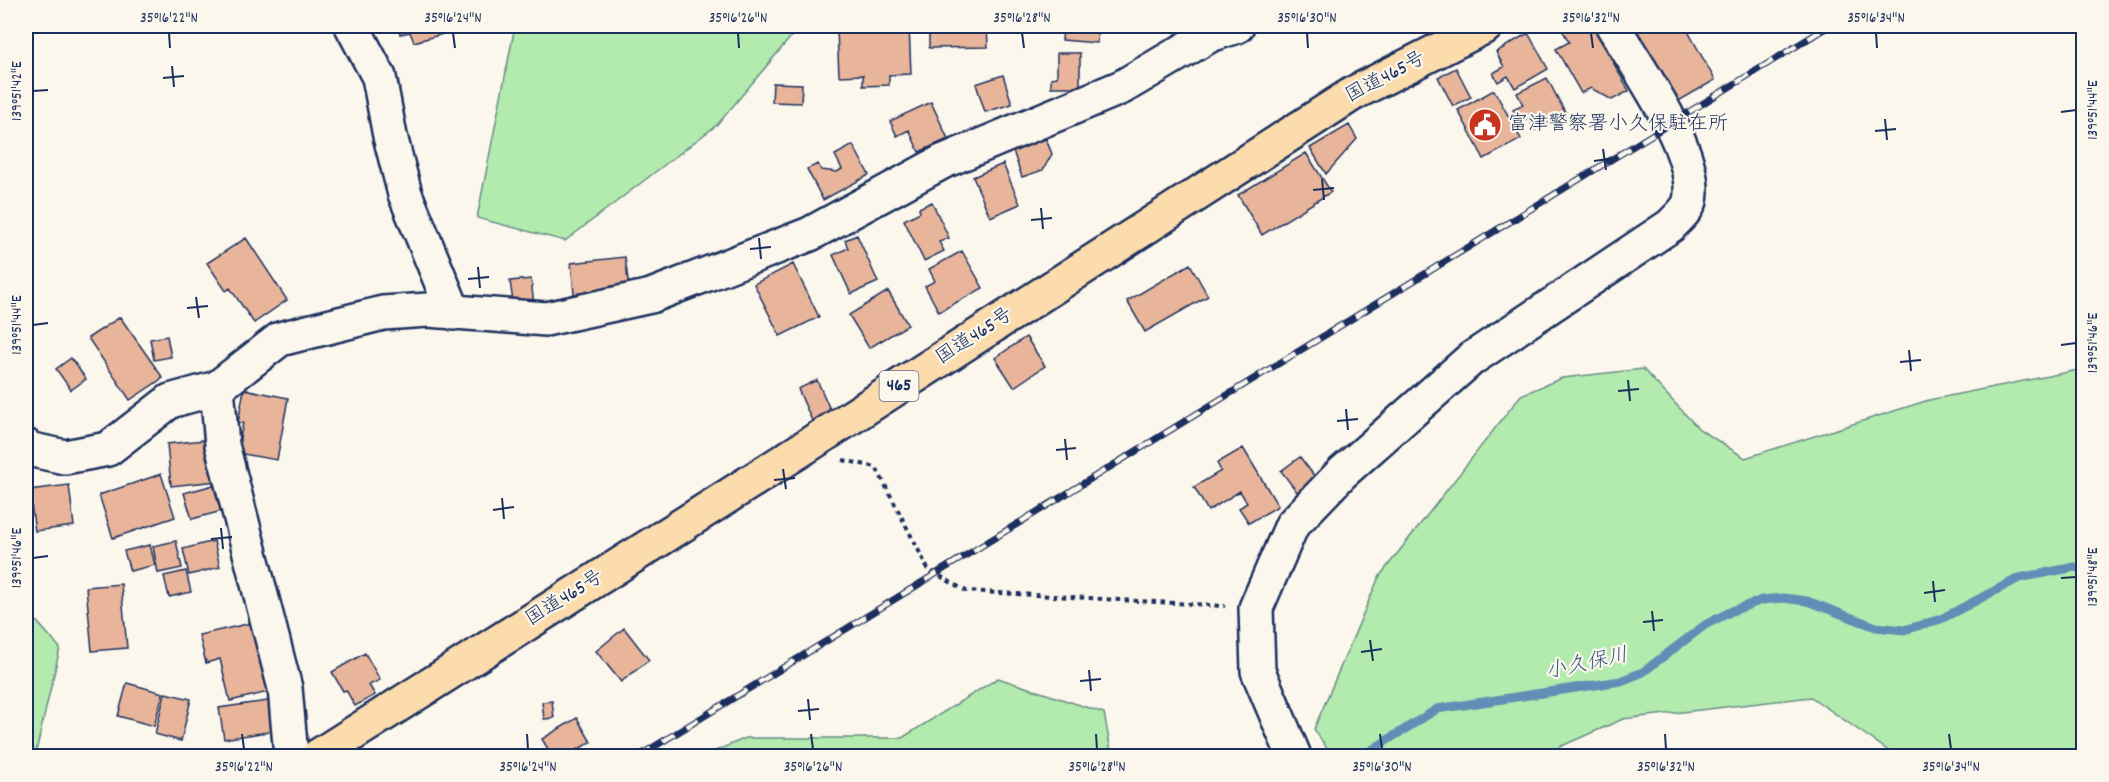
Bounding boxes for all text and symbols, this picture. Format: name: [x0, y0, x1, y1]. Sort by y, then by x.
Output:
text: 35°16'22"N: [140, 8, 198, 30]
text: 35°16'24"N: [424, 8, 482, 30]
text: 35°16'26"N: [709, 8, 767, 30]
text: 35°16'28"N: [993, 8, 1051, 30]
text: 35°16'30"N: [1277, 8, 1337, 30]
text: 35°16'32"N: [1562, 8, 1620, 30]
text: 35°16'34"N: [1847, 8, 1905, 30]
street label: 国道465号: [1341, 45, 1431, 111]
text: 139°51'42"E: [7, 61, 29, 121]
text: 139°51'44"E: [2083, 80, 2105, 140]
public building icon: 富津警察署小久保駐在所: [1467, 107, 1503, 143]
place label: 富津警察署小久保駐在所: [1508, 111, 1728, 139]
text: 139°51'44"E: [7, 295, 29, 355]
street label: 国道465号: [931, 301, 1019, 373]
text: 139°51'46"E: [2083, 313, 2105, 373]
road number: 465: [880, 371, 918, 401]
text: 139°51'46"E: [7, 528, 29, 588]
text: 139°51'48"E: [2083, 547, 2105, 607]
street label: 国道465号: [521, 564, 609, 634]
water label: 小久保川: [1543, 642, 1631, 688]
text: 35°16'22"N: [215, 757, 273, 779]
text: 35°16'24"N: [499, 757, 557, 779]
text: 35°16'26"N: [784, 757, 842, 779]
text: 35°16'28"N: [1068, 757, 1126, 779]
text: 35°16'30"N: [1352, 757, 1412, 779]
text: 35°16'32"N: [1637, 757, 1695, 779]
text: 35°16'34"N: [1922, 757, 1980, 779]

